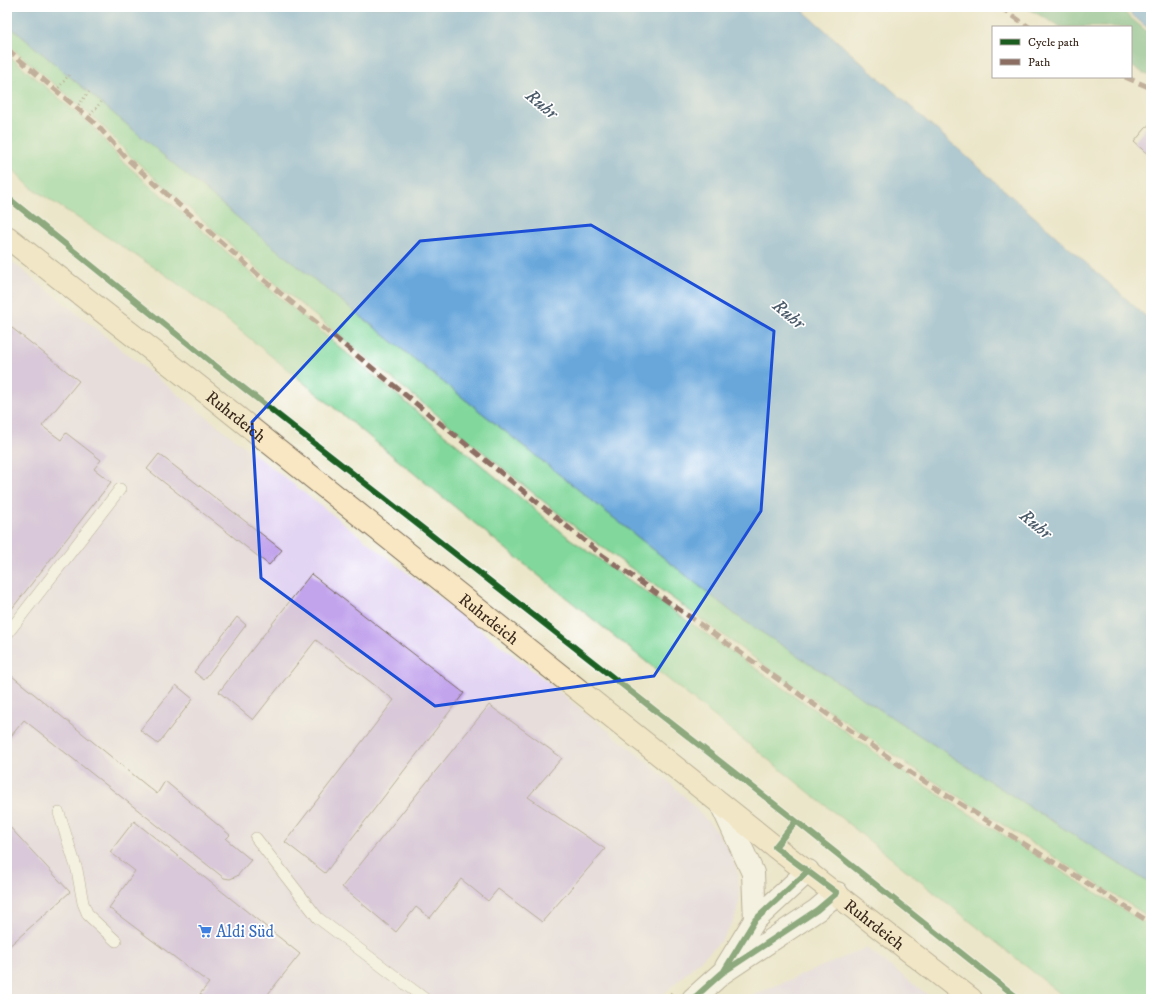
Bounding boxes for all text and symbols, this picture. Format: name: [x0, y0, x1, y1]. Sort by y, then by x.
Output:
legend: [992, 26, 1132, 78]
text: Cycle path: [1028, 35, 1080, 50]
text: Path: [1028, 55, 1051, 70]
water label: Ruhr: [520, 84, 563, 126]
water label: Ruhr: [767, 294, 810, 336]
street label: Ruhrdeich: [201, 386, 270, 448]
water label: Ruhr: [1014, 504, 1057, 546]
street label: Ruhrdeich: [454, 589, 523, 650]
street label: Ruhrdeich: [839, 895, 909, 956]
place label: Aldi Süd: [216, 921, 275, 943]
supermarket icon: Aldi Süd: [197, 923, 213, 939]

